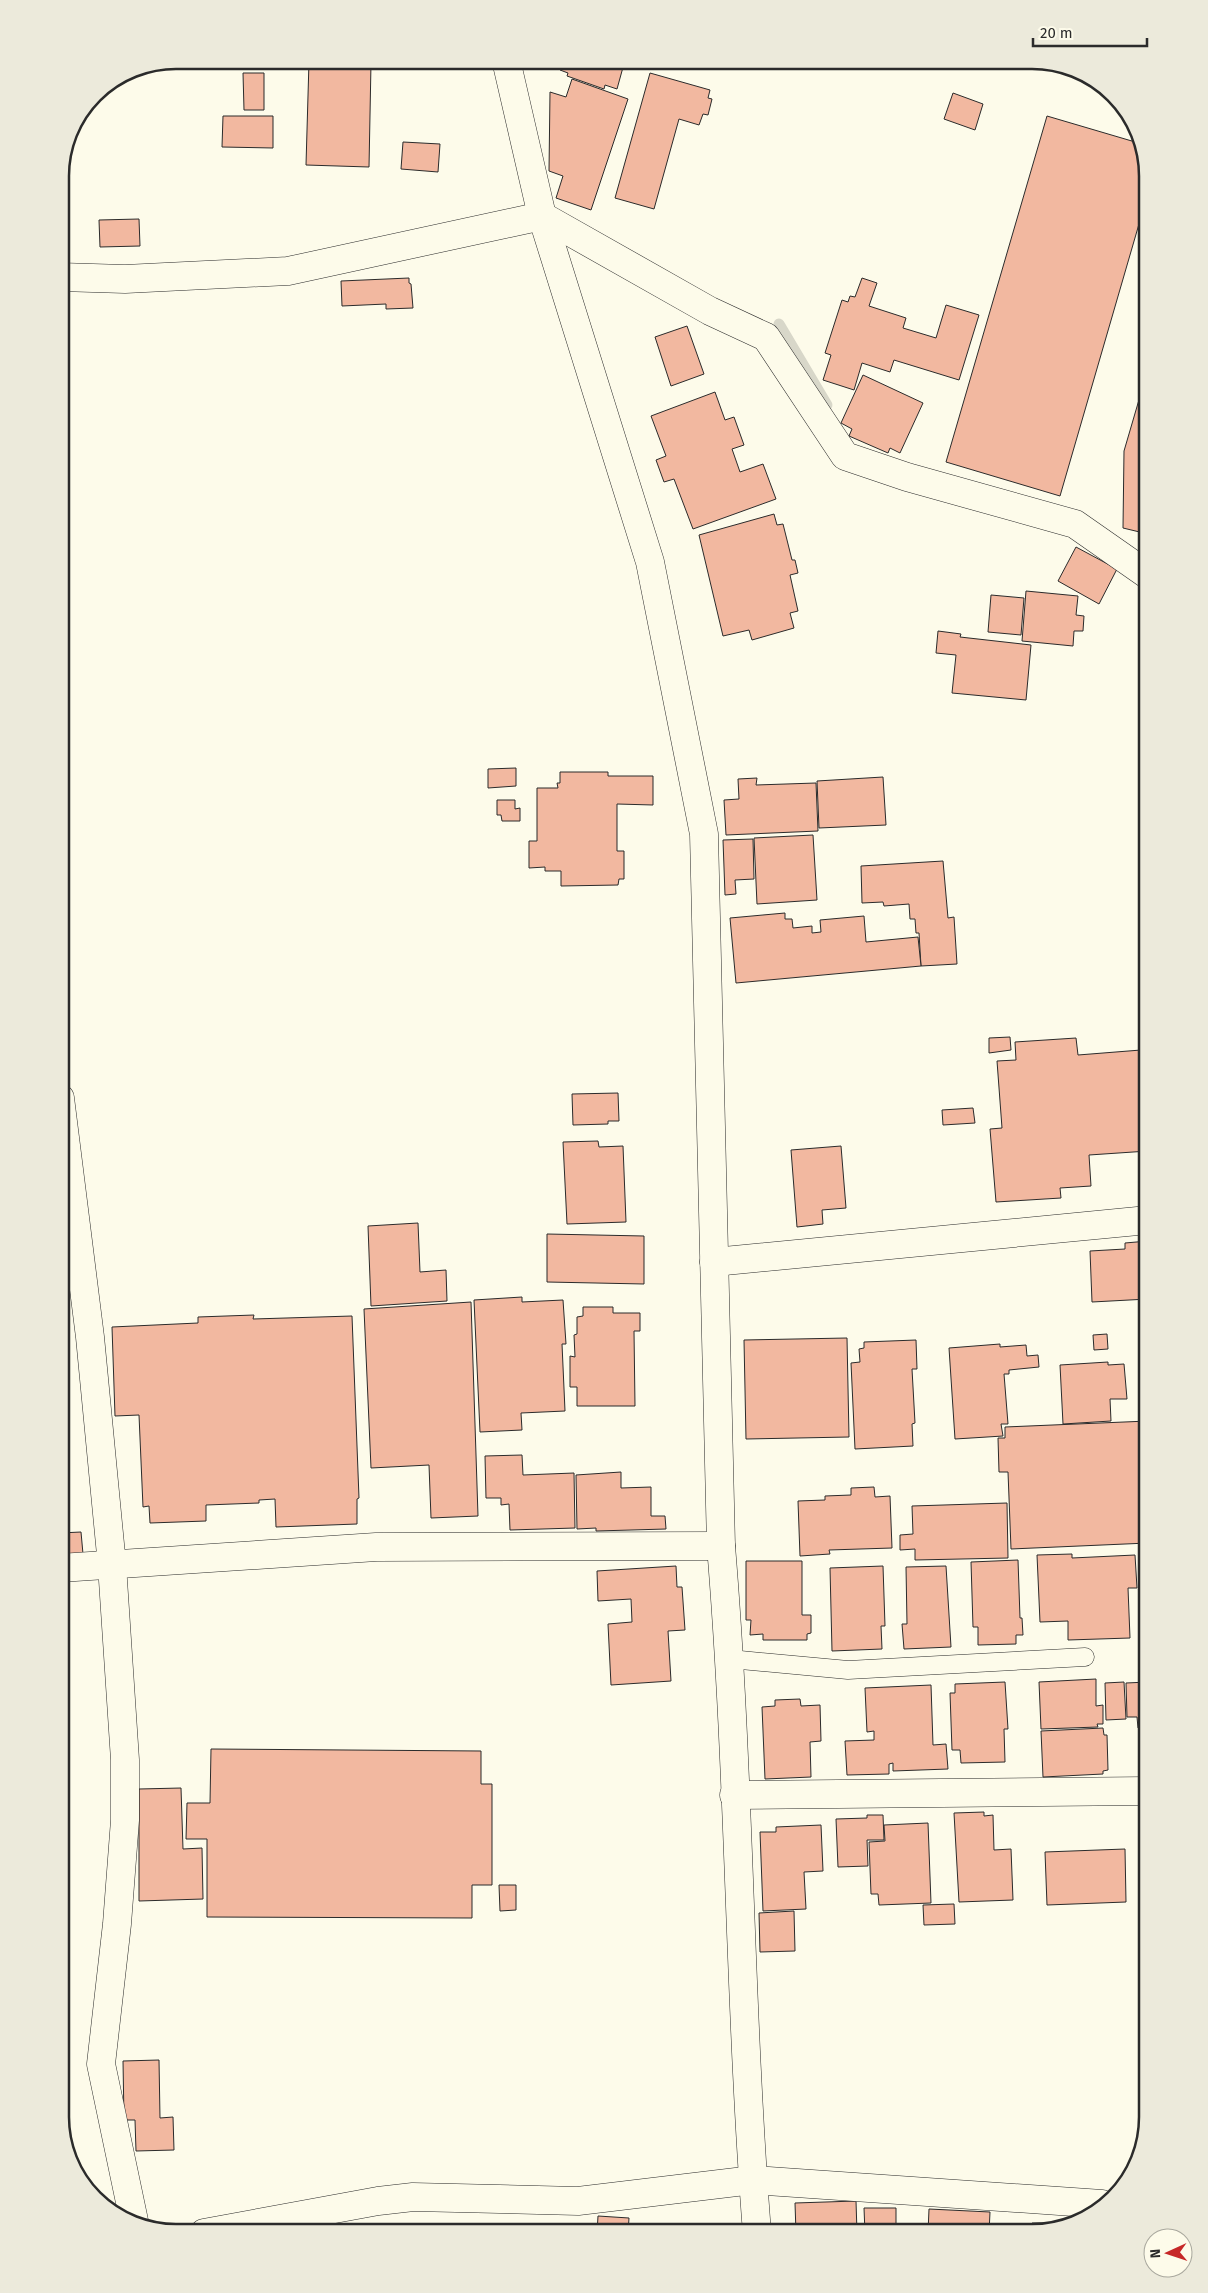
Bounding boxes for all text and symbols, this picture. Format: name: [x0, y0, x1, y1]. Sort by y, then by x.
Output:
scale bar: [1033, 15, 1147, 47]
text: 20 m: [1040, 24, 1073, 42]
north arrow: [1143, 2228, 1193, 2278]
text: N: [1147, 2249, 1164, 2259]

